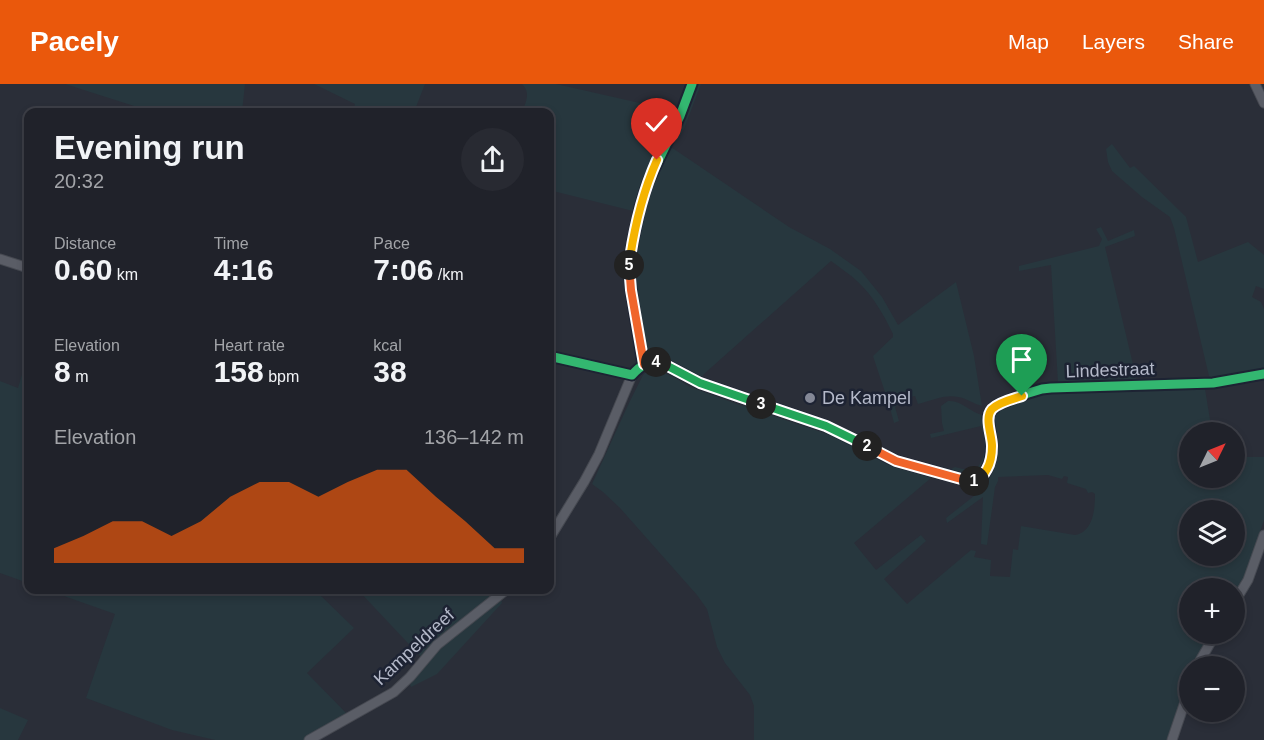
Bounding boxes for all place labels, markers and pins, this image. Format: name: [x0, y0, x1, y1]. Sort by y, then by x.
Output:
pin: [631, 98, 682, 160]
pin: 5: [614, 250, 644, 280]
pin: [996, 334, 1047, 396]
pin: 4: [641, 347, 671, 377]
place label: De Kampel: [822, 388, 911, 408]
pin: 3: [746, 389, 776, 419]
marker: De Kampel: [803, 391, 817, 405]
pin: 2: [852, 431, 882, 461]
pin: 1: [959, 466, 989, 496]

